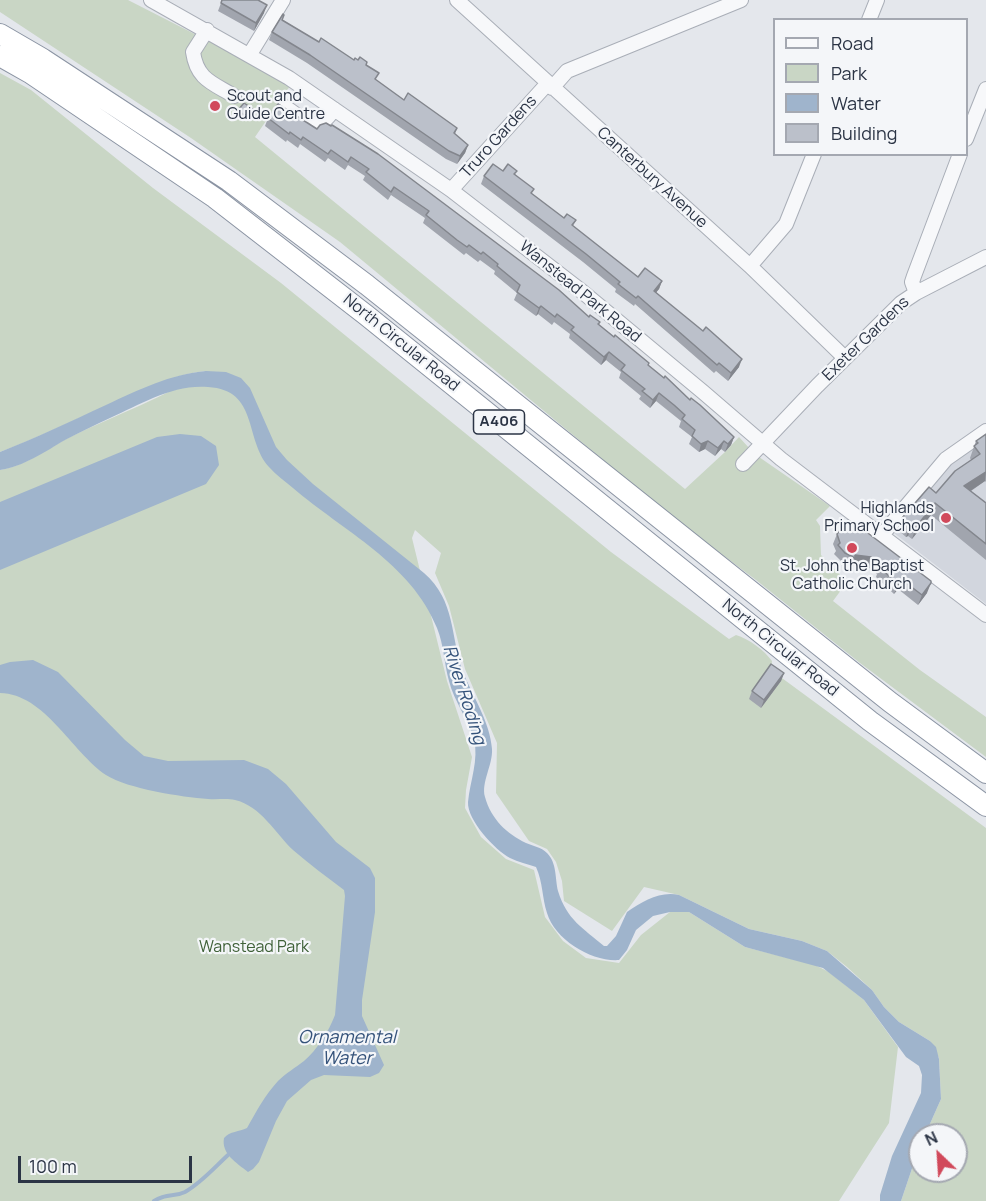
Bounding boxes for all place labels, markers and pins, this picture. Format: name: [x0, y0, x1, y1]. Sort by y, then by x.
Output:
place label: Scout and Guide Centre: [227, 87, 325, 125]
marker: Scout and Guide Centre: [208, 99, 222, 113]
place label: Highlands Primary School: [824, 499, 934, 537]
marker: Highlands Primary School: [939, 511, 953, 525]
marker: St. John the Baptist Catholic Church: [845, 541, 859, 555]
place label: St. John the Baptist Catholic Church: [780, 557, 924, 595]

